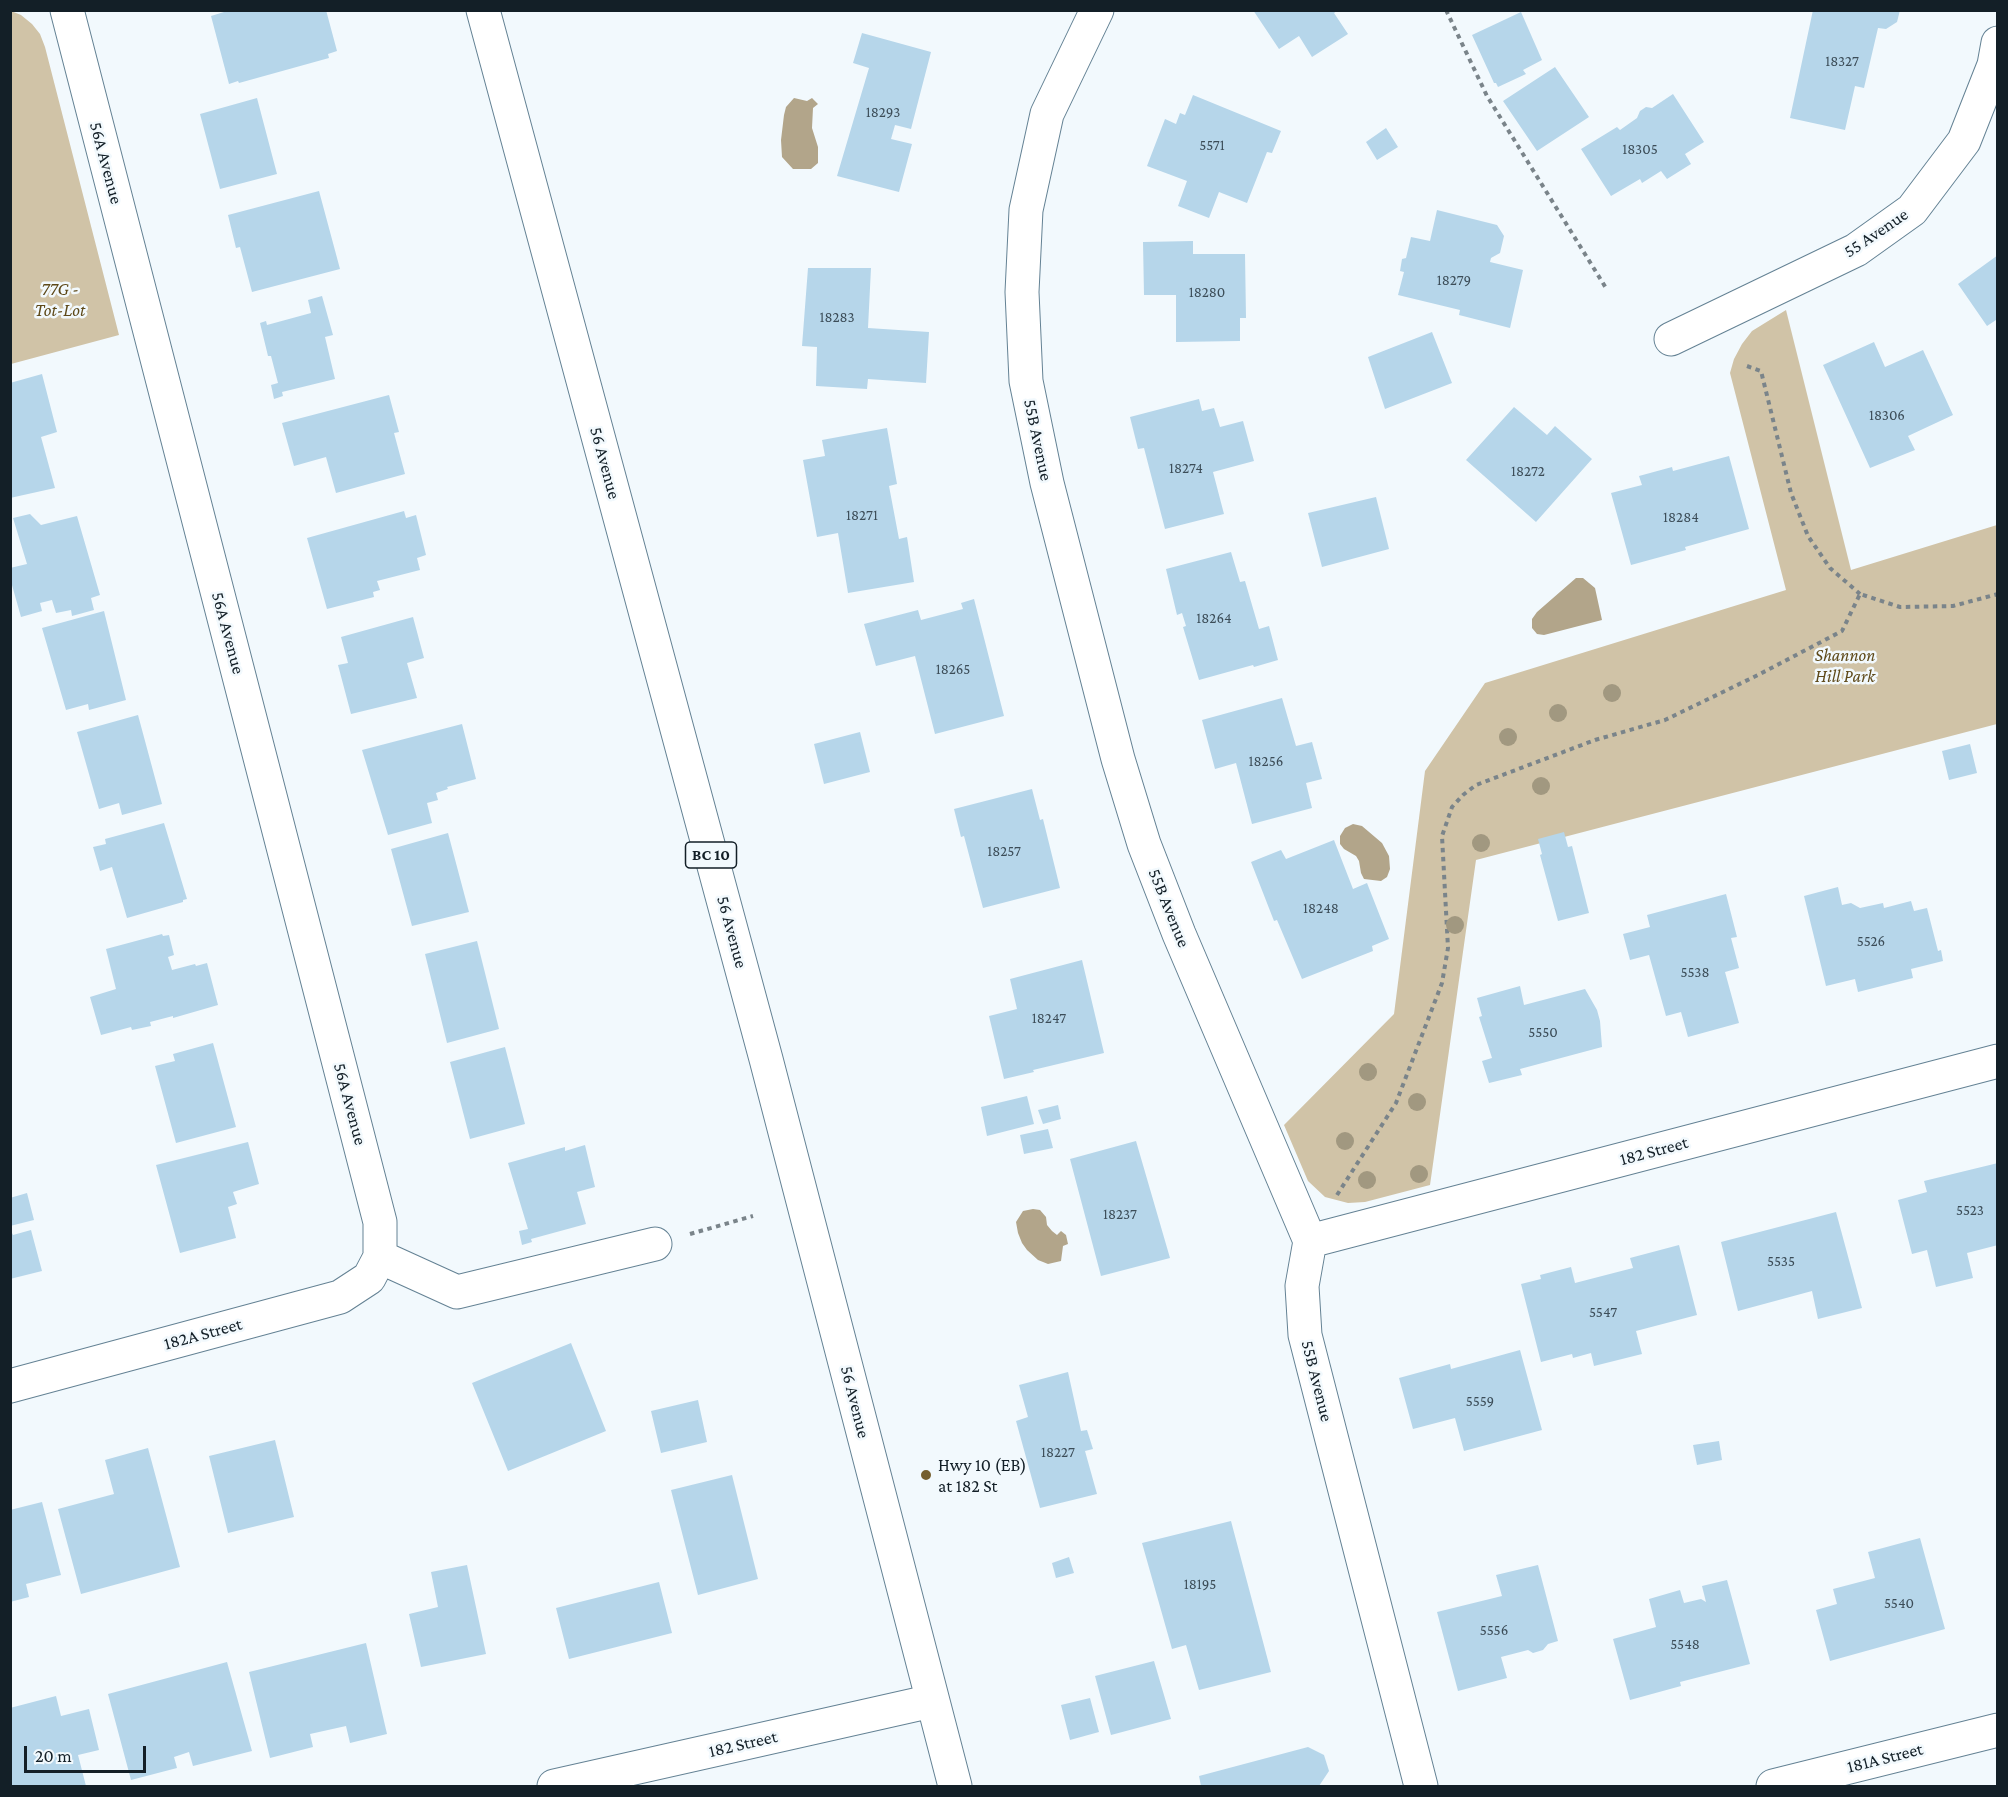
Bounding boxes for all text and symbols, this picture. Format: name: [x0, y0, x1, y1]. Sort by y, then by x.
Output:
house number: 18327: [1825, 52, 1859, 70]
house number: 18293: [866, 103, 900, 121]
street label: 56A Avenue: [85, 120, 127, 206]
house number: 5571: [1199, 136, 1225, 154]
house number: 18305: [1622, 140, 1658, 158]
street label: 55 Avenue: [1840, 204, 1912, 262]
house number: 18279: [1437, 271, 1471, 289]
park label: 77G - Tot-Lot: [35, 278, 85, 320]
house number: 18280: [1189, 283, 1225, 301]
house number: 18283: [819, 308, 855, 326]
street label: 55B Avenue: [1019, 397, 1057, 483]
house number: 18306: [1869, 406, 1905, 424]
street label: 56 Avenue: [585, 424, 625, 502]
house number: 18274: [1169, 459, 1203, 477]
house number: 18272: [1511, 462, 1545, 480]
house number: 18271: [846, 506, 878, 524]
house number: 18284: [1663, 508, 1699, 526]
street label: 56A Avenue: [207, 590, 249, 676]
house number: 18264: [1196, 609, 1232, 627]
park label: Shannon Hill Park: [1815, 644, 1875, 686]
house number: 18265: [936, 660, 970, 678]
house number: 18256: [1249, 752, 1283, 770]
road number: BC 10: [686, 842, 736, 868]
house number: 18257: [987, 842, 1021, 860]
street label: 55B Avenue: [1143, 865, 1195, 951]
street label: 56 Avenue: [712, 893, 752, 971]
house number: 18248: [1303, 899, 1339, 917]
house number: 5526: [1857, 932, 1885, 950]
house number: 5538: [1681, 963, 1709, 981]
house number: 18247: [1032, 1009, 1066, 1027]
house number: 5550: [1528, 1023, 1558, 1041]
street label: 56A Avenue: [329, 1061, 371, 1147]
street label: 182 Street: [1618, 1132, 1690, 1170]
house number: 5523: [1956, 1201, 1984, 1219]
house number: 18237: [1103, 1205, 1137, 1223]
house number: 5535: [1767, 1252, 1795, 1270]
house number: 5547: [1589, 1303, 1617, 1321]
street label: 182A Street: [162, 1313, 244, 1355]
street label: 55B Avenue: [1296, 1338, 1338, 1424]
street label: 56 Avenue: [836, 1363, 874, 1441]
house number: 5559: [1466, 1392, 1494, 1410]
house number: 18227: [1041, 1443, 1075, 1461]
place label: Hwy 10 (EB) at 182 St: [938, 1454, 1027, 1496]
marker: Hwy 10 (EB) at 182 St: [919, 1468, 933, 1482]
house number: 18195: [1184, 1575, 1216, 1593]
house number: 5540: [1884, 1594, 1914, 1612]
house number: 5556: [1480, 1621, 1508, 1639]
house number: 5548: [1670, 1635, 1700, 1653]
street label: 182 Street: [707, 1726, 779, 1762]
scale bar: [27, 1734, 148, 1772]
street label: 181A Street: [1845, 1738, 1925, 1778]
text: 20 m: [35, 1746, 72, 1766]

